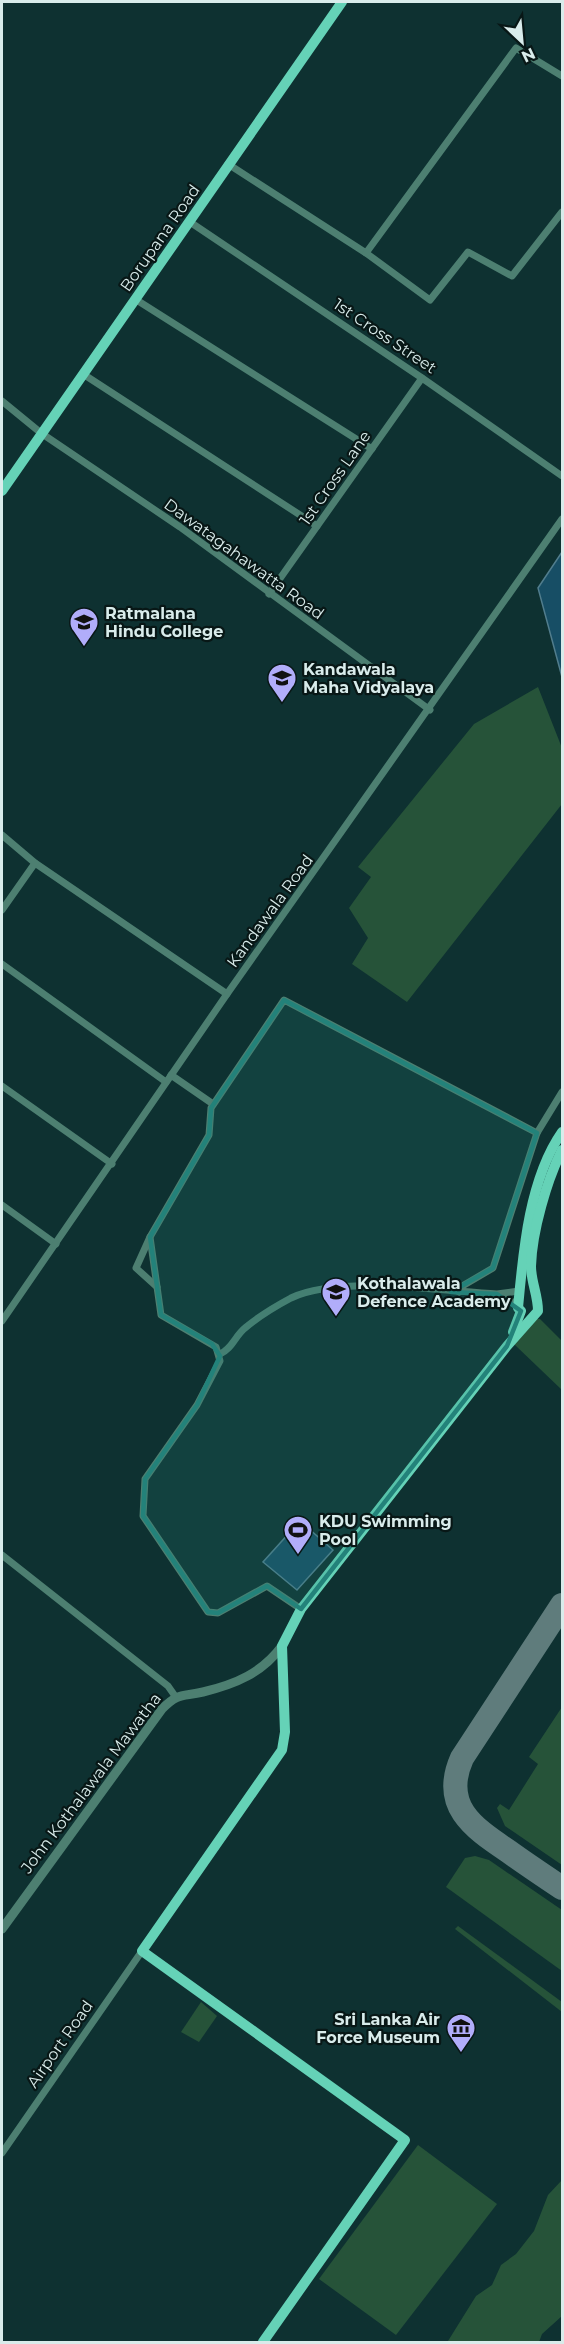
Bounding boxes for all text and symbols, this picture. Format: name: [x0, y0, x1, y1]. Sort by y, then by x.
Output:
north arrow: [492, 12, 552, 72]
text: N: [518, 44, 538, 66]
street label: Borupana Road: [116, 181, 204, 295]
street label: 1st Cross Street: [330, 295, 440, 378]
street label: 1st Cross Lane: [295, 427, 375, 529]
street label: Dawatagahawatta Road: [160, 495, 328, 623]
place label: Ratmalana Hindu College: [105, 604, 223, 641]
school or university icon: Ratmalana Hindu College: [68, 606, 100, 648]
place label: Kandawala Maha Vidyalaya: [303, 660, 434, 697]
school or university icon: Kandawala Maha Vidyalaya: [266, 662, 298, 704]
street label: Kandawala Road: [223, 851, 317, 971]
place label: Kothalawala Defence Academy: [357, 1274, 511, 1311]
school or university icon: Kothalawala Defence Academy: [320, 1276, 352, 1318]
place label: KDU Swimming Pool: [319, 1512, 452, 1549]
sports icon: KDU Swimming Pool: [282, 1514, 314, 1556]
street label: John Kothalawala Mawatha: [16, 1689, 165, 1878]
street label: Airport Road: [23, 1997, 97, 2091]
place label: Sri Lanka Air Force Museum: [316, 2010, 440, 2047]
museum icon: Sri Lanka Air Force Museum: [445, 2012, 477, 2054]

